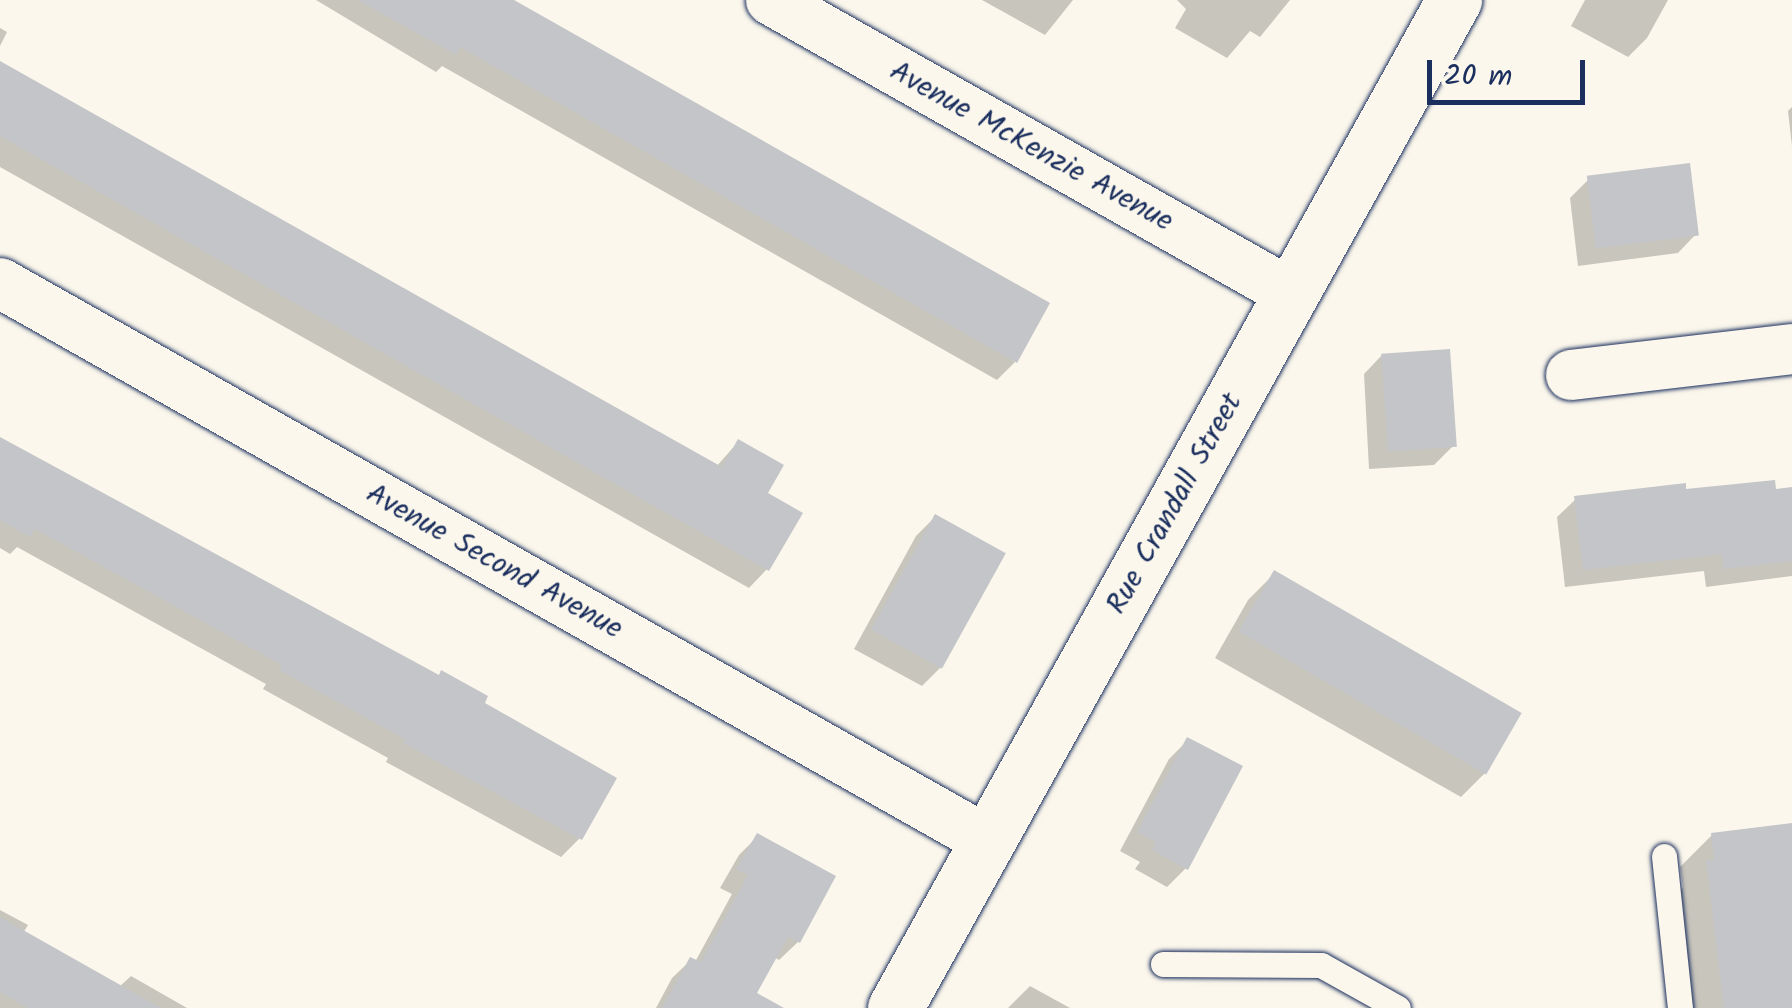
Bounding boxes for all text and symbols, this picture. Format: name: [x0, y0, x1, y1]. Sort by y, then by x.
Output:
scale bar: [1432, 40, 1590, 102]
text: 20 m: [1444, 53, 1512, 101]
street label: Avenue McKenzie Avenue: [883, 54, 1179, 240]
street label: Rue Crandall Street: [1099, 387, 1251, 621]
street label: Avenue Second Avenue: [359, 476, 629, 648]

